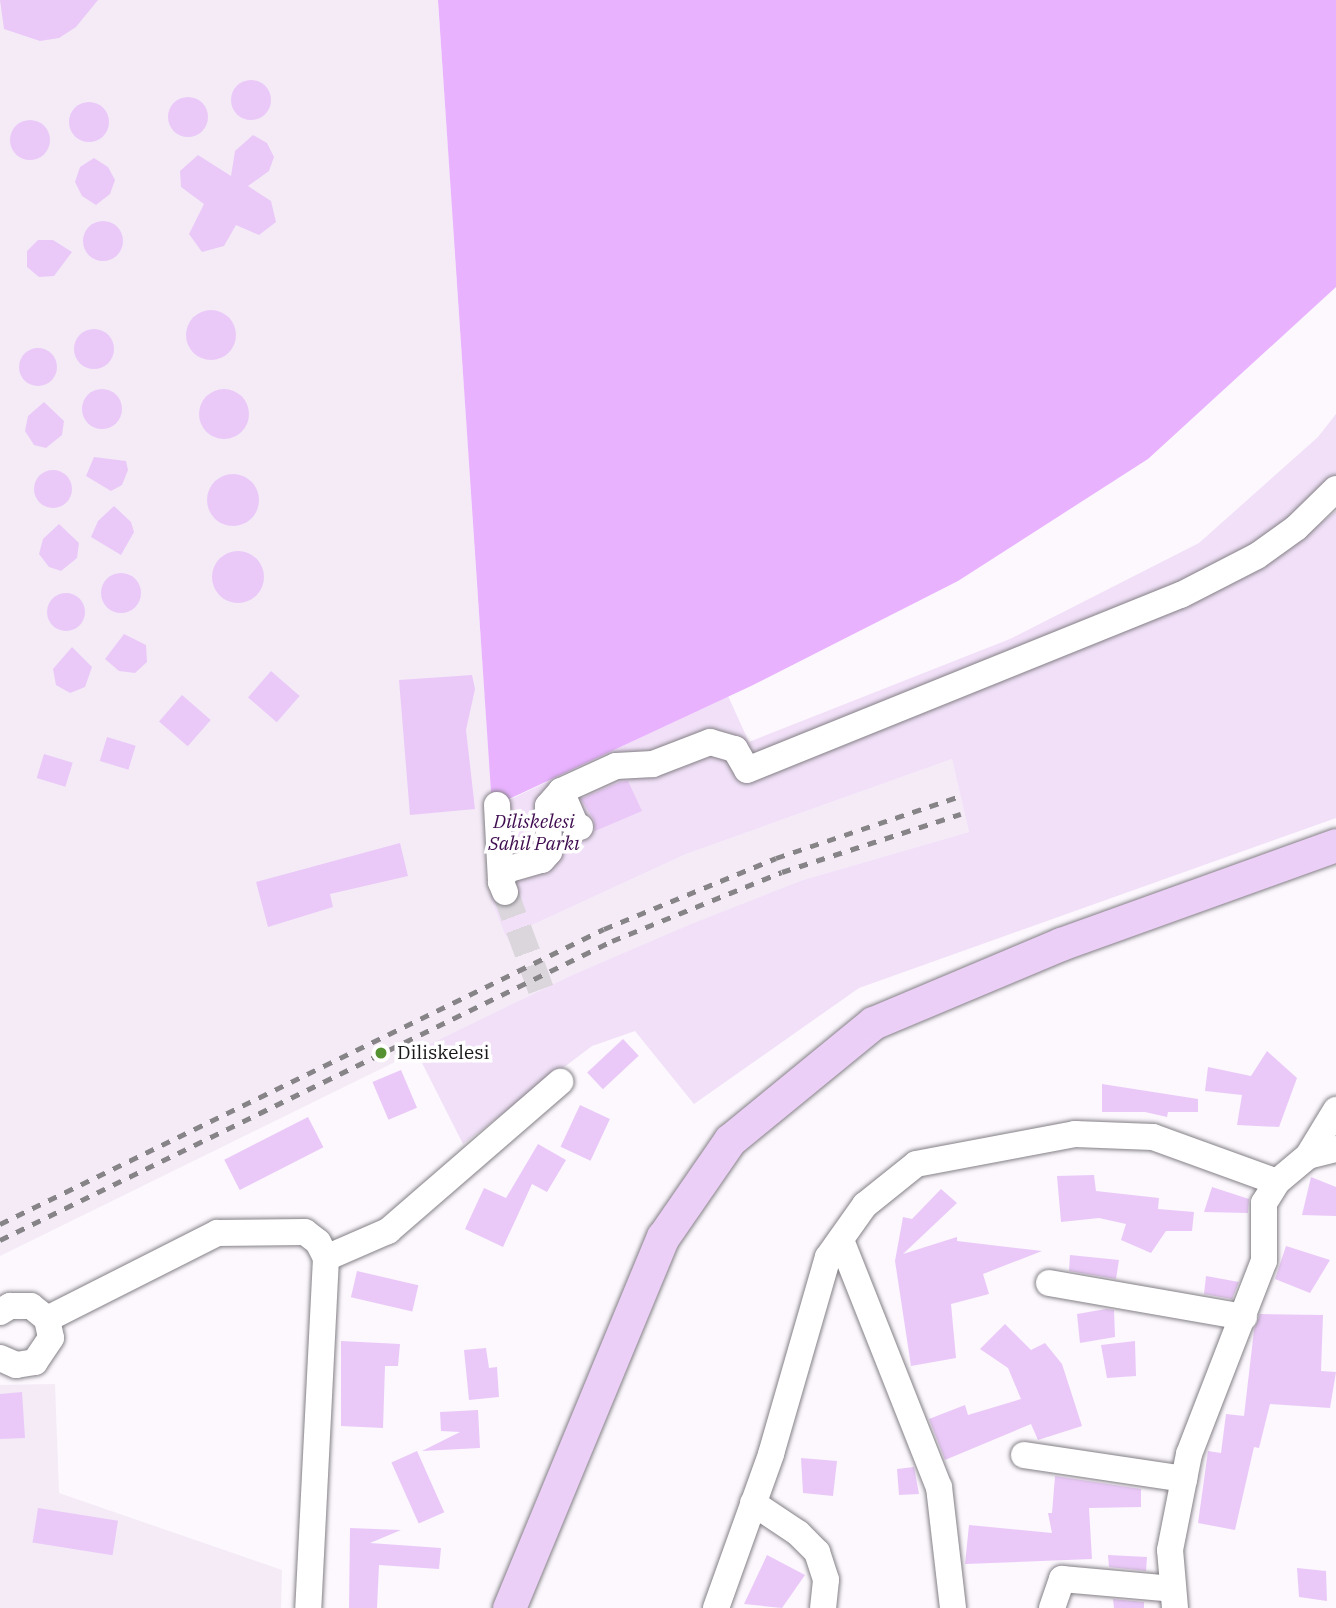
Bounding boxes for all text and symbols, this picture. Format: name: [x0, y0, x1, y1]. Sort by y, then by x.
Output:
park label: Diliskelesi Sahil Parkı: [488, 811, 580, 855]
place label: Diliskelesi: [397, 1042, 489, 1064]
marker: Diliskelesi: [371, 1043, 391, 1063]

